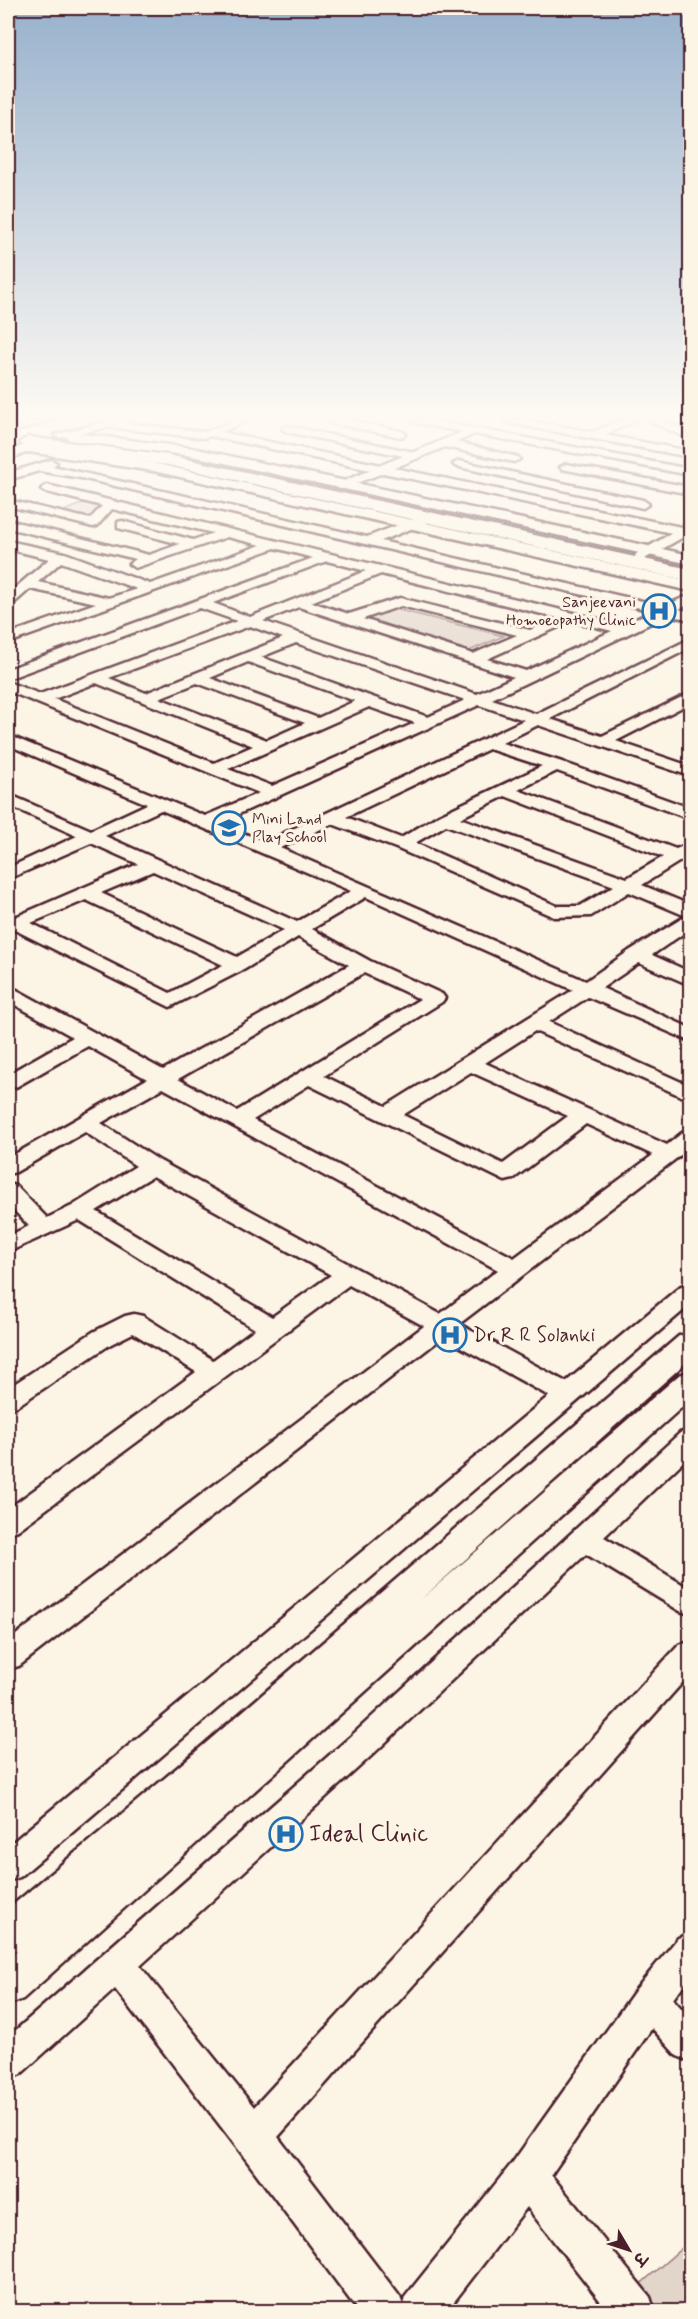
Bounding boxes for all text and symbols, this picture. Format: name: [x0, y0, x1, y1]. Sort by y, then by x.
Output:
place label: Sanjeevani Homoeopathy Clinic: [506, 592, 636, 631]
hospital icon: Sanjeevani Homoeopathy Clinic: [641, 593, 677, 629]
place label: Mini Land Play School: [252, 809, 327, 848]
school or university icon: Mini Land Play School: [211, 810, 247, 846]
hospital icon: Dr R R Solanki: [432, 1317, 468, 1353]
place label: Dr R R Solanki: [473, 1322, 595, 1349]
hospital icon: Ideal Clinic: [268, 1816, 304, 1852]
place label: Ideal Clinic: [309, 1819, 428, 1850]
north arrow: [599, 2220, 659, 2280]
text: उ: [627, 2246, 652, 2270]

